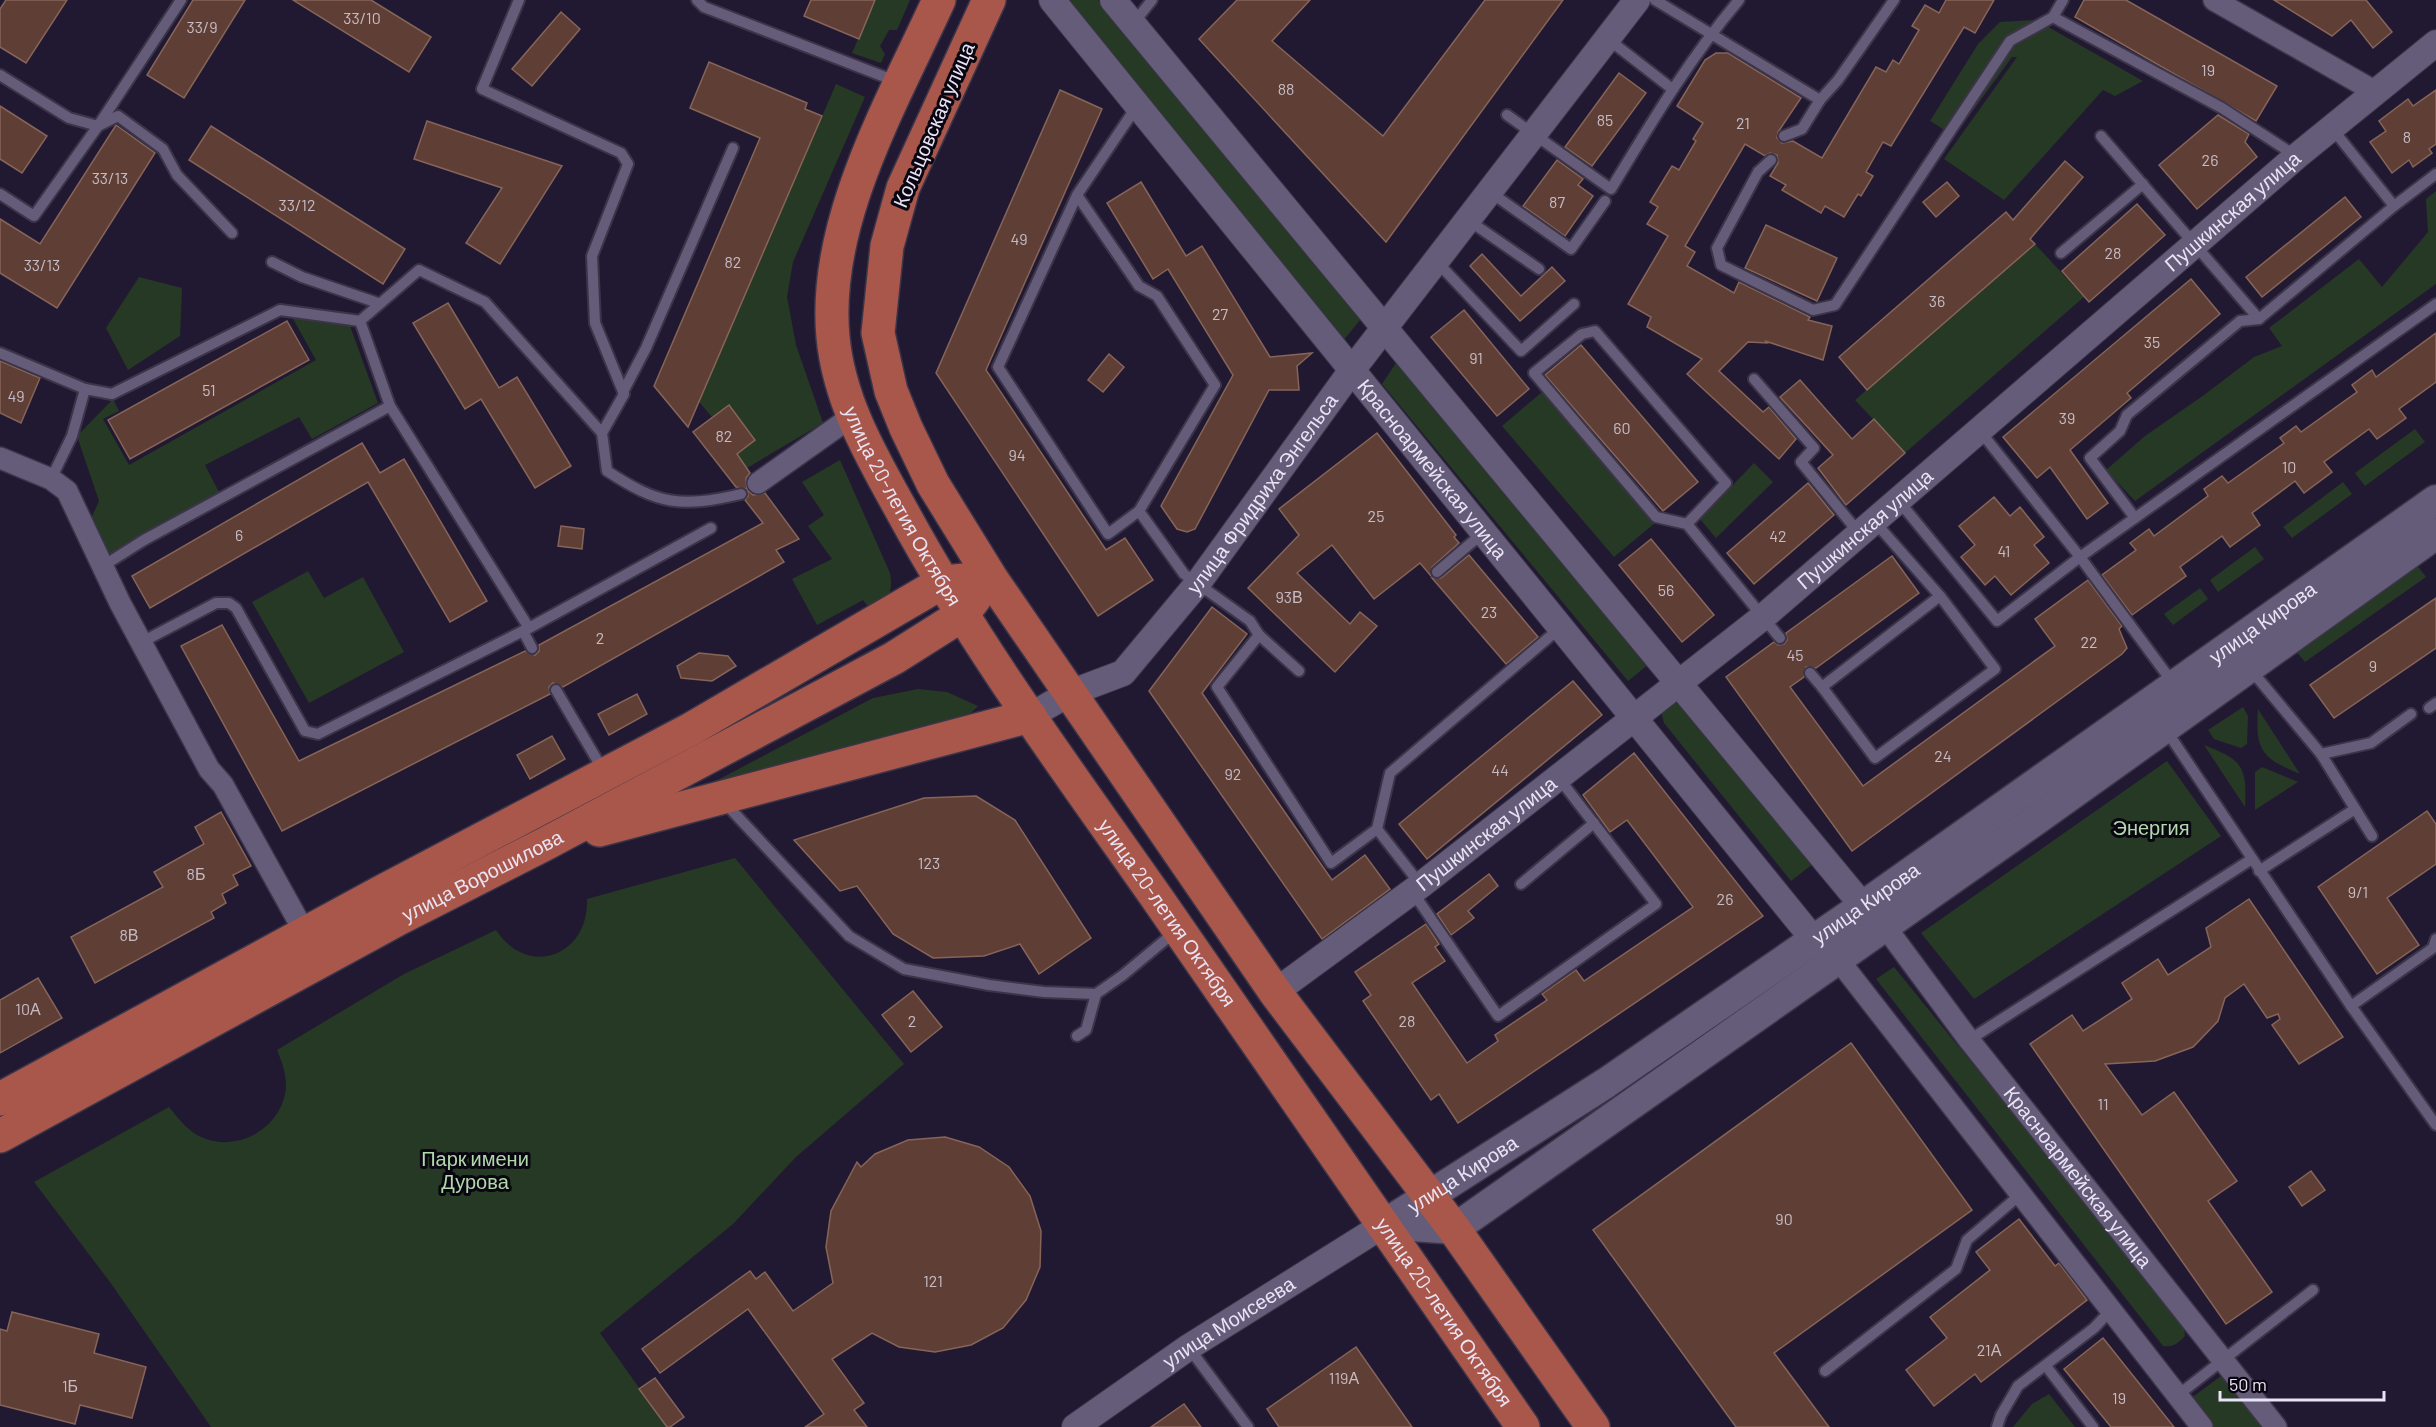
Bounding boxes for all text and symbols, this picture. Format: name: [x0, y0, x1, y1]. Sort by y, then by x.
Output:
house number: 33/10: [343, 8, 381, 27]
house number: 33/9: [186, 17, 218, 36]
street label: Кольцовская улица: [887, 38, 979, 211]
house number: 19: [2201, 60, 2215, 79]
house number: 88: [1278, 79, 1294, 98]
house number: 85: [1597, 110, 1613, 129]
house number: 21: [1736, 113, 1750, 132]
house number: 8: [2403, 127, 2411, 146]
street label: Пушкинская улица: [2159, 145, 2305, 276]
house number: 26: [2202, 150, 2218, 169]
house number: 33/13: [92, 168, 128, 187]
house number: 87: [1549, 192, 1565, 211]
house number: 33/12: [278, 195, 316, 214]
house number: 49: [1010, 229, 1028, 248]
house number: 28: [2105, 243, 2121, 262]
house number: 82: [725, 252, 741, 271]
house number: 33/13: [24, 255, 60, 274]
house number: 36: [1929, 291, 1945, 310]
house number: 27: [1212, 304, 1228, 323]
house number: 35: [2144, 332, 2160, 351]
house number: 91: [1469, 348, 1483, 367]
street label: Красноармейская улица: [1353, 374, 1514, 564]
house number: 51: [202, 380, 216, 399]
house number: 49: [7, 386, 25, 405]
street label: улица Фридриха Энгельса: [1181, 388, 1343, 598]
street label: улица 20-летия Октября: [840, 402, 967, 610]
house number: 39: [2059, 408, 2075, 427]
house number: 60: [1613, 418, 1631, 437]
house number: 82: [716, 426, 732, 445]
house number: 94: [1008, 445, 1026, 464]
house number: 10: [2282, 457, 2296, 476]
street label: Пушкинская улица: [1791, 463, 1938, 593]
house number: 25: [1368, 506, 1384, 525]
house number: 6: [235, 525, 243, 544]
house number: 42: [1769, 526, 1787, 545]
house number: 41: [1998, 541, 2010, 560]
street label: улица Кирова: [2204, 575, 2321, 668]
house number: 56: [1658, 580, 1674, 599]
house number: 93В: [1275, 587, 1303, 606]
house number: 23: [1481, 602, 1497, 621]
house number: 2: [596, 628, 604, 647]
house number: 22: [2080, 632, 2098, 651]
house number: 45: [1786, 645, 1804, 664]
house number: 9: [2369, 656, 2377, 675]
house number: 24: [1934, 746, 1952, 765]
house number: 44: [1491, 760, 1509, 779]
house number: 92: [1225, 764, 1241, 783]
street label: Пушкинская улица: [1411, 770, 1561, 895]
street label: улица 20-летия Октября: [1094, 814, 1242, 1011]
park label: Энергия: [2113, 815, 2189, 839]
street label: улица Ворошилова: [397, 823, 567, 926]
house number: 123: [918, 853, 940, 872]
street label: улица Кирова: [1807, 856, 1924, 949]
house number: 8Б: [187, 864, 205, 883]
house number: 9/1: [2348, 882, 2368, 901]
house number: 26: [1717, 889, 1733, 908]
house number: 8В: [119, 925, 139, 944]
house number: 10А: [15, 999, 41, 1018]
house number: 2: [908, 1011, 916, 1030]
house number: 28: [1399, 1011, 1415, 1030]
street label: Красноармейская улица: [1999, 1081, 2158, 1273]
house number: 11: [2097, 1094, 2109, 1113]
street label: улица Кирова: [1403, 1129, 1522, 1218]
park label: Парк имени Дурова: [421, 1146, 529, 1193]
house number: 90: [1775, 1209, 1793, 1228]
street label: улица 20-летия Октября: [1371, 1213, 1518, 1411]
street label: улица Моисеева: [1158, 1270, 1300, 1373]
house number: 121: [923, 1271, 943, 1290]
house number: 21А: [1977, 1340, 2002, 1359]
scale bar: [2220, 1364, 2384, 1402]
house number: 119А: [1329, 1368, 1359, 1387]
text: 50 m: [2229, 1373, 2267, 1395]
house number: 1Б: [62, 1376, 78, 1395]
house number: 19: [2112, 1388, 2126, 1407]

